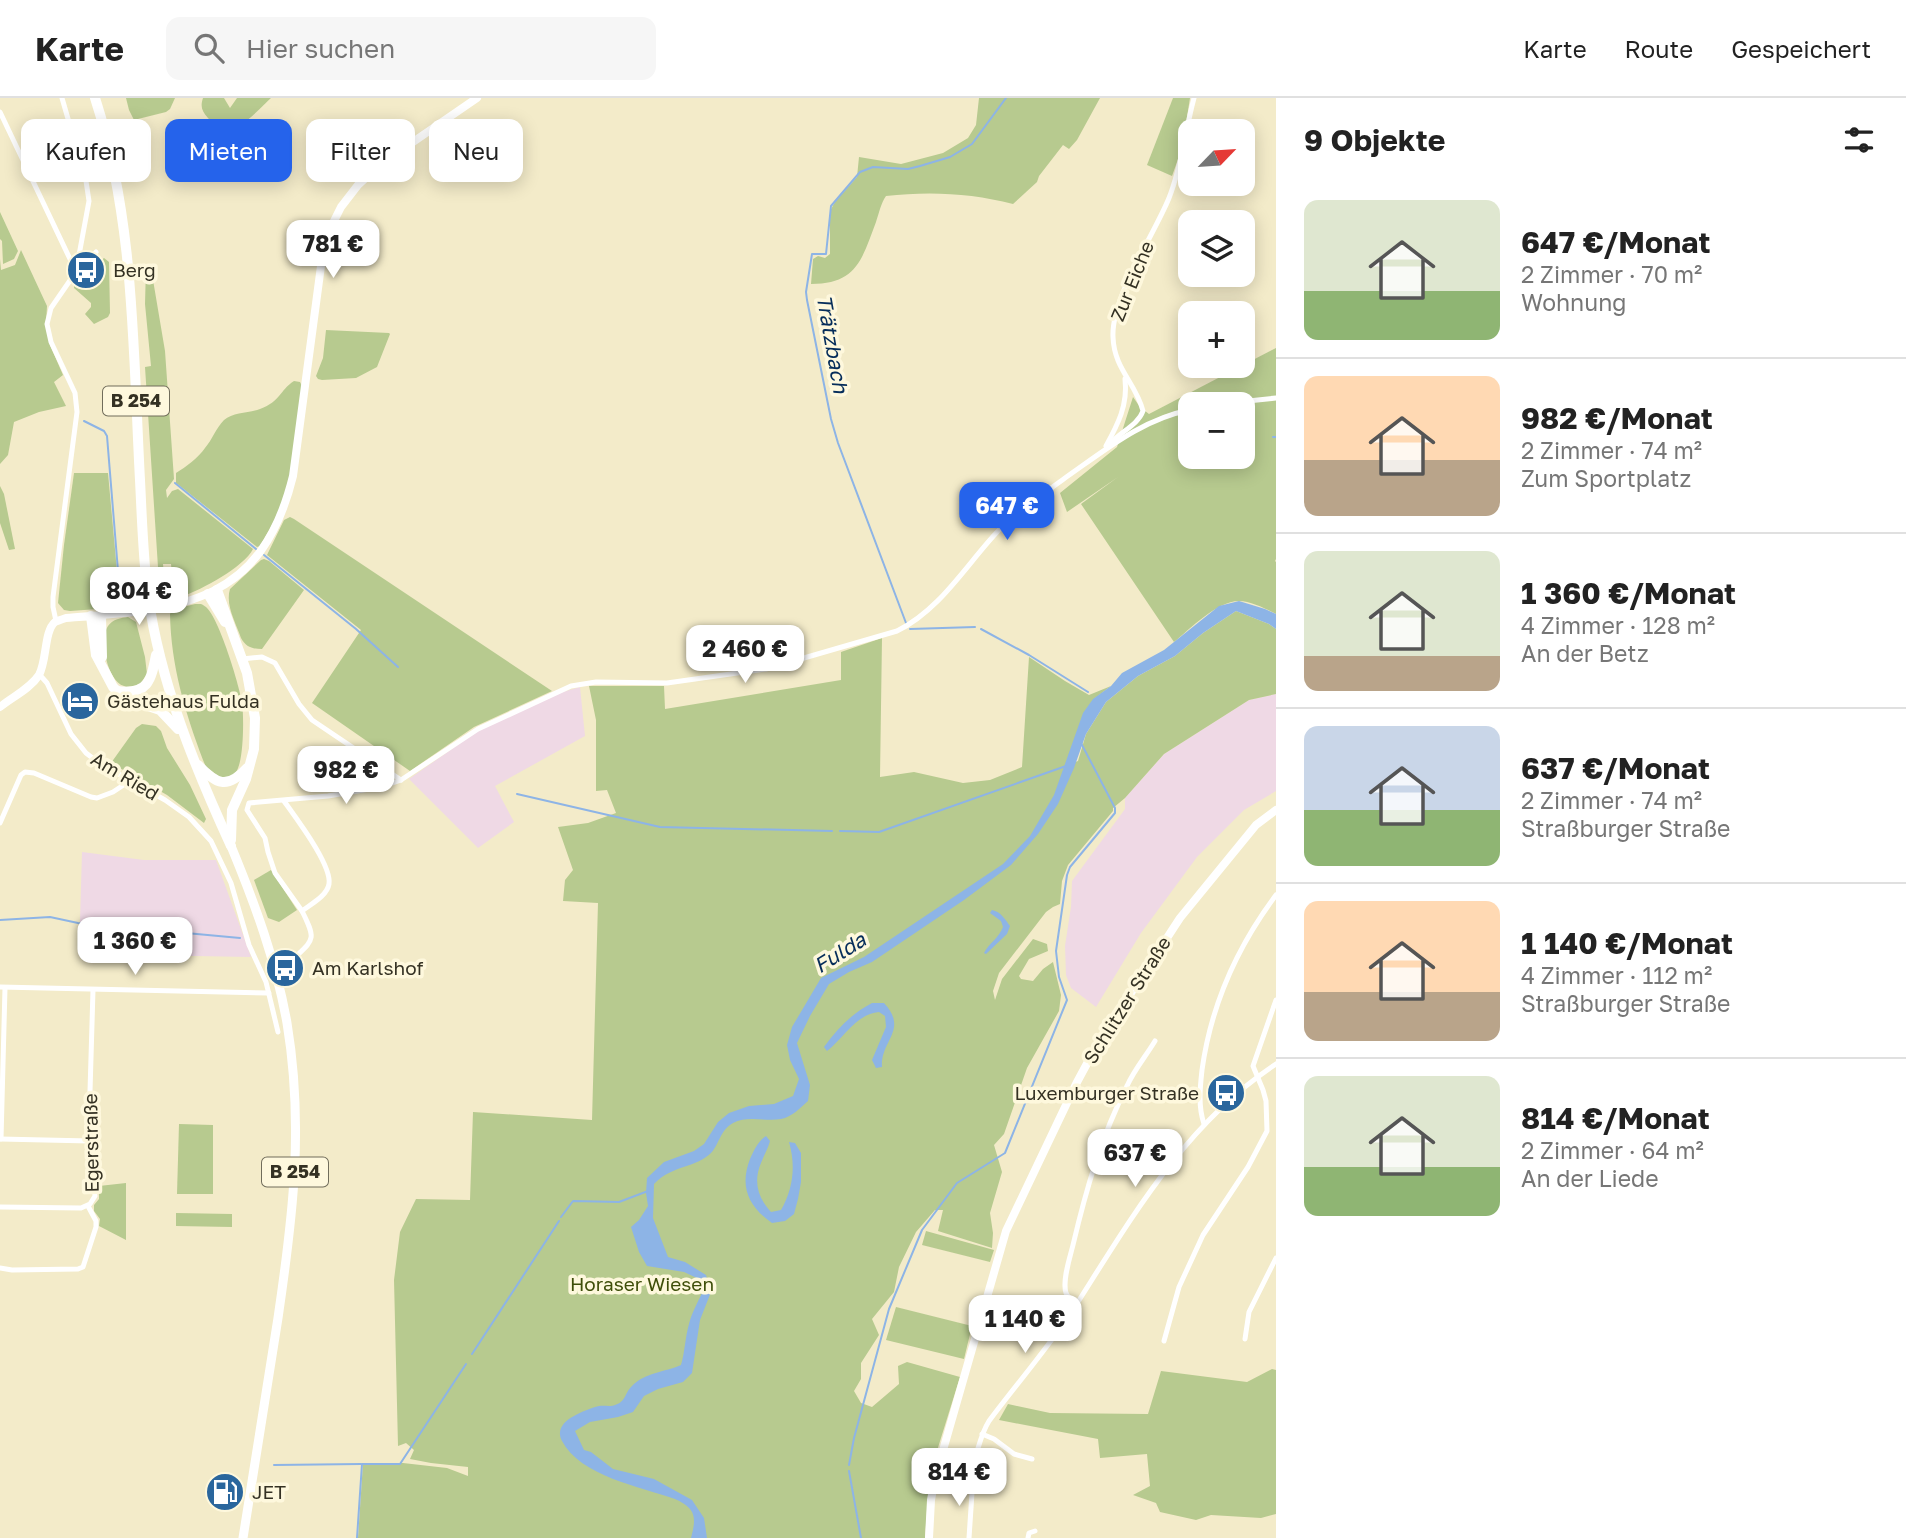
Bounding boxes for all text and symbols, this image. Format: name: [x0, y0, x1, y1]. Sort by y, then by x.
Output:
search box: [166, 17, 656, 80]
text: Karte: [35, 29, 124, 68]
icon: search: [190, 29, 228, 67]
text: Hier suchen: [246, 33, 395, 64]
text: Karte: [1523, 34, 1587, 63]
text: Route: [1625, 34, 1693, 63]
text: Gespeichert: [1731, 34, 1871, 63]
chip: Kaufen: [21, 119, 151, 182]
chip: Mieten: [165, 119, 292, 182]
chip: Filter: [306, 119, 415, 182]
chip: Neu: [429, 119, 523, 182]
north arrow: [1178, 119, 1255, 196]
map controls: [1178, 119, 1255, 469]
icon: filters: [1840, 121, 1878, 159]
text: 9 Objekte: [1304, 122, 1446, 158]
button: layers: [1178, 210, 1255, 287]
pin: 781 €: [284, 220, 382, 280]
text: 647 €/Monat: [1521, 224, 1710, 260]
icon: home: [1360, 228, 1444, 312]
text: 781 €: [302, 229, 364, 257]
street label: Zur Eiche: [1105, 237, 1158, 324]
bus stop icon: Berg: [65, 249, 107, 291]
place label: Berg: [113, 258, 156, 281]
text: 2 Zimmer · 70 m²: [1521, 260, 1702, 288]
text: Wohnung: [1521, 288, 1626, 316]
water label: Trätzbach: [812, 293, 855, 396]
button: +: [1178, 301, 1255, 378]
road number: B 254: [103, 386, 169, 416]
button: −: [1178, 392, 1255, 469]
text: 982 €/Monat: [1521, 400, 1713, 436]
icon: home: [1360, 404, 1444, 488]
text: 2 Zimmer · 74 m²: [1521, 436, 1702, 464]
text: Zum Sportplatz: [1521, 464, 1691, 492]
pin: 647 €: [958, 482, 1056, 542]
text: 647 €: [975, 491, 1039, 519]
pin: 804 €: [90, 568, 188, 627]
text: 1 360 €/Monat: [1521, 575, 1736, 611]
text: 804 €: [106, 576, 172, 604]
icon: home: [1360, 579, 1444, 663]
text: 4 Zimmer · 128 m²: [1521, 611, 1715, 639]
pin: 2 460 €: [680, 626, 810, 685]
text: 2 460 €: [702, 634, 788, 662]
text: An der Betz: [1521, 639, 1649, 667]
hotel icon: Gästehaus Fulda: [59, 680, 101, 722]
place label: Gästehaus Fulda: [107, 689, 260, 712]
street label: Am Ried: [87, 746, 163, 805]
pin: 982 €: [297, 746, 395, 806]
text: 637 €/Monat: [1521, 750, 1710, 786]
icon: home: [1360, 754, 1444, 838]
text: 982 €: [313, 755, 379, 783]
text: 2 Zimmer · 74 m²: [1521, 786, 1702, 814]
text: Straßburger Straße: [1521, 814, 1730, 842]
pin: 1 360 €: [70, 918, 200, 977]
text: 1 140 €/Monat: [1521, 925, 1733, 961]
text: 1 360 €: [93, 926, 177, 954]
water label: Fulda: [809, 926, 871, 978]
icon: home: [1360, 929, 1444, 1013]
street label: Schlitzer Straße: [1078, 932, 1175, 1068]
bus stop icon: Am Karlshof: [264, 947, 306, 989]
place label: Am Karlshof: [312, 956, 423, 979]
text: 4 Zimmer · 112 m²: [1521, 961, 1712, 989]
text: Straßburger Straße: [1521, 989, 1730, 1017]
bus stop icon: Luxemburger Straße: [1205, 1072, 1247, 1114]
place label: Luxemburger Straße: [1015, 1081, 1199, 1104]
street label: Egerstraße: [78, 1093, 103, 1193]
text: 814 €/Monat: [1521, 1100, 1710, 1136]
icon: home: [1360, 1104, 1444, 1188]
pin: 637 €: [1086, 1130, 1184, 1189]
text: 2 Zimmer · 64 m²: [1521, 1136, 1704, 1164]
text: 637 €: [1103, 1138, 1167, 1166]
road number: B 254: [262, 1157, 328, 1186]
text: An der Liede: [1521, 1164, 1659, 1192]
park label: Horaser Wiesen: [570, 1272, 714, 1295]
pin: 1 140 €: [960, 1296, 1090, 1355]
text: 1 140 €: [985, 1304, 1065, 1332]
pin: 814 €: [910, 1448, 1008, 1508]
text: 814 €: [928, 1457, 990, 1485]
fuel station icon: JET: [204, 1471, 246, 1513]
place label: JET: [252, 1480, 286, 1503]

